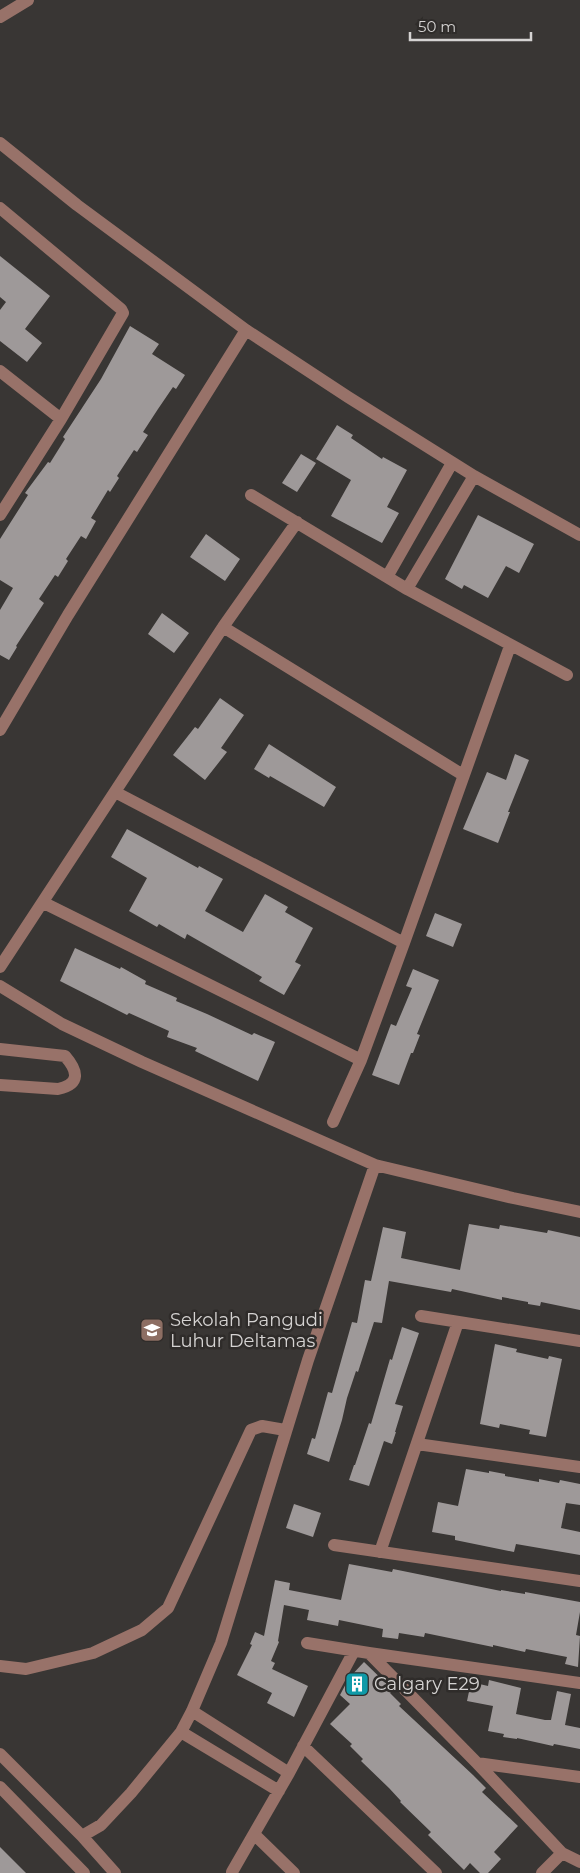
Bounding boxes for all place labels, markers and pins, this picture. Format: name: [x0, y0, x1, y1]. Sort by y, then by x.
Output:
place label: Sekolah Pangudi Luhur Deltamas: [170, 1309, 323, 1352]
school or university icon: Sekolah Pangudi Luhur Deltamas: [139, 1317, 165, 1343]
building icon: Calgary E29: [344, 1671, 370, 1697]
place label: Calgary E29: [374, 1673, 480, 1695]

